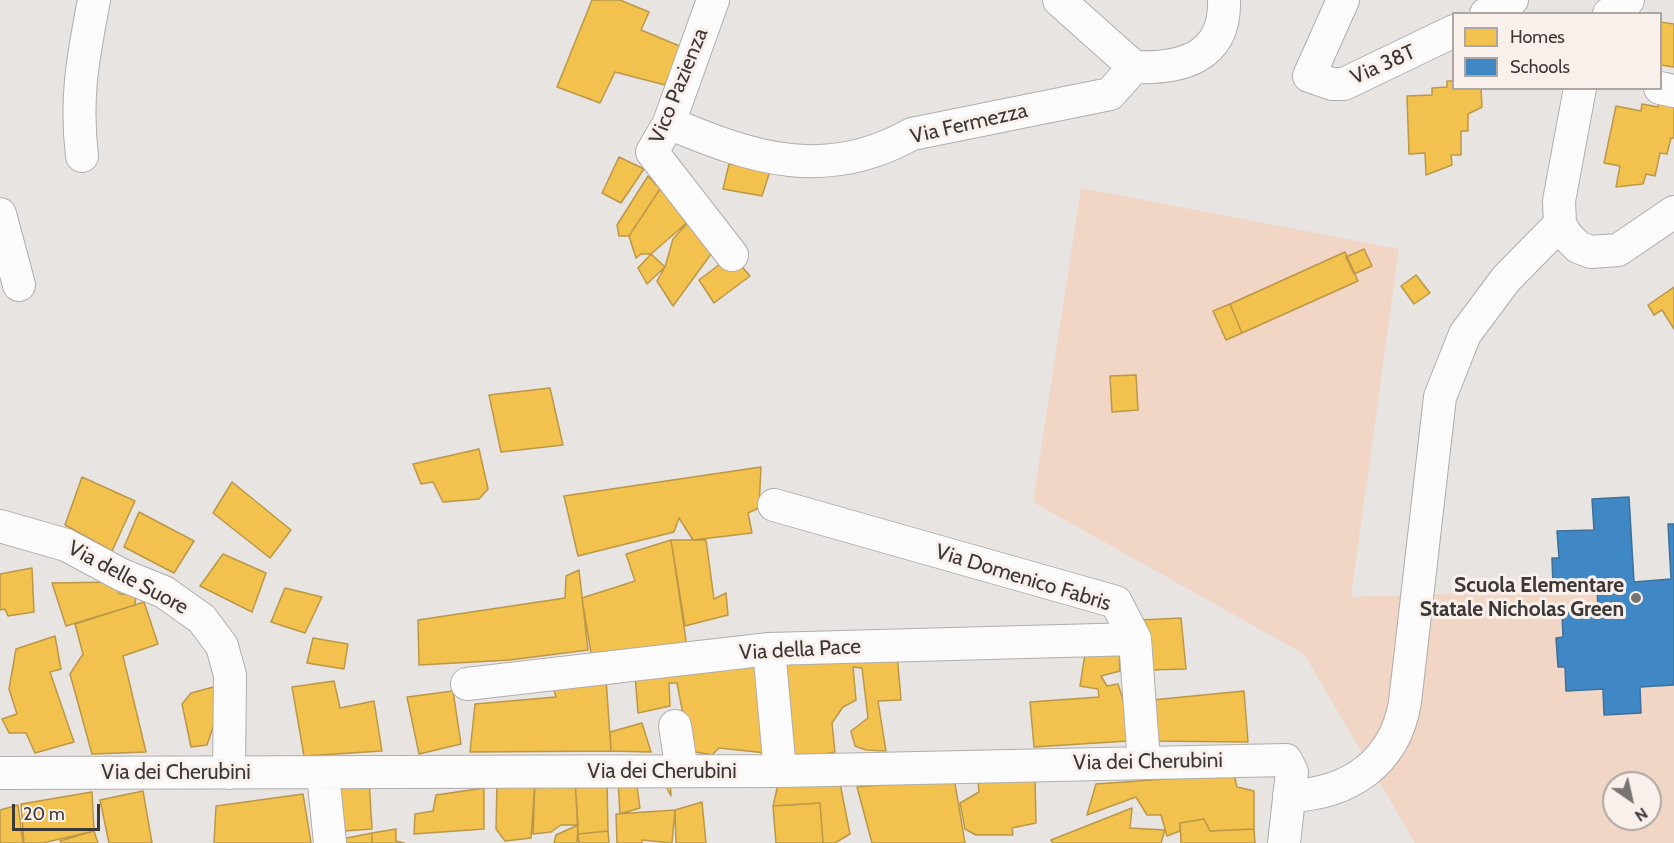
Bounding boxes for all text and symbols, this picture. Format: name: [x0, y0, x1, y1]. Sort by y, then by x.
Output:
legend: [1452, 12, 1662, 90]
street label: Vico Pazienza: [644, 25, 714, 147]
text: Homes: [1510, 26, 1565, 48]
street label: Via 38T: [1347, 40, 1419, 90]
text: Schools: [1510, 56, 1570, 78]
street label: Via Fermezza: [908, 98, 1030, 150]
street label: Via delle Suore: [64, 536, 192, 620]
street label: Via Domenico Fabris: [932, 539, 1114, 617]
place label: Scuola Elementare Statale Nicholas Green: [1420, 573, 1624, 623]
marker: Scuola Elementare Statale Nicholas Green: [1629, 591, 1643, 605]
street label: Via della Pace: [738, 634, 862, 666]
street label: Via dei Cherubini: [1073, 748, 1223, 776]
street label: Via dei Cherubini: [587, 759, 737, 785]
street label: Via dei Cherubini: [101, 760, 251, 786]
north arrow: [1602, 771, 1662, 831]
scale bar: [15, 792, 104, 830]
text: 20 m: [23, 803, 65, 825]
text: N: [1631, 804, 1651, 826]

